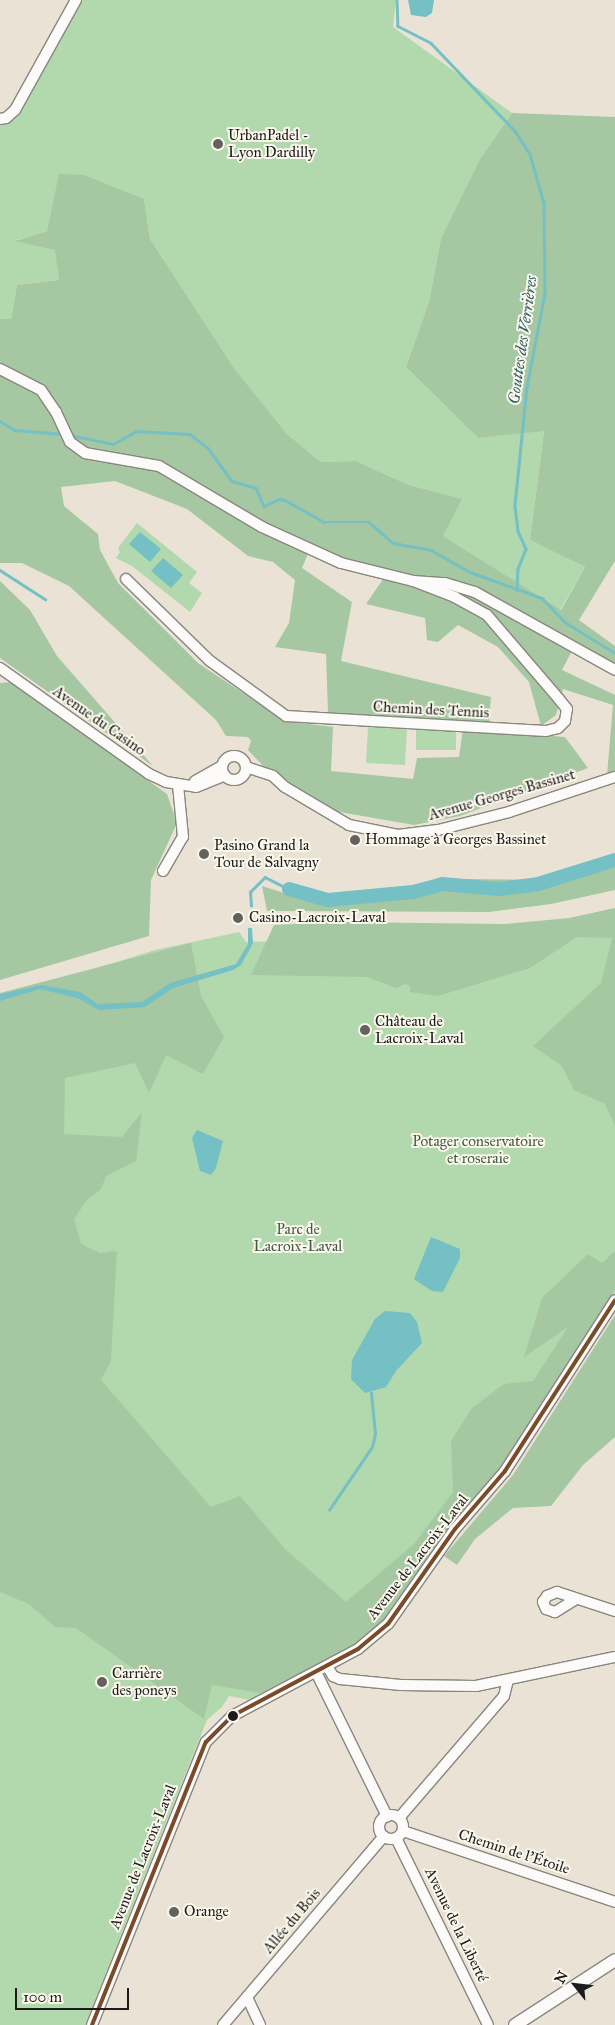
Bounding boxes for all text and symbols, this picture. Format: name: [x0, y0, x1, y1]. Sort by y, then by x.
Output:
place label: UrbanPadel - Lyon Dardilly: [228, 126, 315, 161]
marker: UrbanPadel - Lyon Dardilly: [212, 138, 224, 150]
water label: Gouttes des Verrières: [505, 275, 541, 405]
street label: Avenue du Casino: [49, 682, 149, 760]
street label: Chemin des Tennis: [372, 698, 490, 722]
street label: Avenue Georges Bassinet: [427, 765, 577, 825]
place label: Hommage à Georges Bassinet: [365, 831, 546, 849]
marker: Hommage à Georges Bassinet: [349, 834, 361, 846]
place label: Pasino Grand la Tour de Salvagny: [214, 836, 319, 871]
marker: Pasino Grand la Tour de Salvagny: [198, 848, 210, 860]
place label: Casino-Lacroix-Laval: [249, 909, 386, 927]
marker: Casino-Lacroix-Laval: [231, 911, 245, 925]
place label: Château de Lacroix-Laval: [375, 1012, 464, 1047]
marker: Château de Lacroix-Laval: [359, 1024, 371, 1036]
park label: Potager conservatoire et roseraie: [412, 1132, 544, 1167]
park label: Parc de Lacroix-Laval: [254, 1220, 342, 1255]
street label: Avenue de Lacroix-Laval: [363, 1491, 473, 1623]
place label: Carrière des poneys: [112, 1664, 176, 1699]
marker: Carrière des poneys: [96, 1676, 108, 1688]
unlabelled marker: [228, 1711, 238, 1721]
street label: Avenue de Lacroix-Laval: [106, 1782, 180, 1932]
street label: Chemin de l'Étoile: [456, 1826, 572, 1878]
street label: Avenue de la Liberté: [421, 1865, 491, 1985]
street label: Allée du Bois: [259, 1885, 325, 1957]
place label: Orange: [184, 1903, 229, 1921]
marker: Orange: [168, 1906, 180, 1918]
north arrow: [550, 1960, 600, 2010]
text: N: [551, 1968, 572, 1987]
scale bar: [18, 1978, 131, 2010]
text: 100 m: [23, 1988, 62, 2006]

